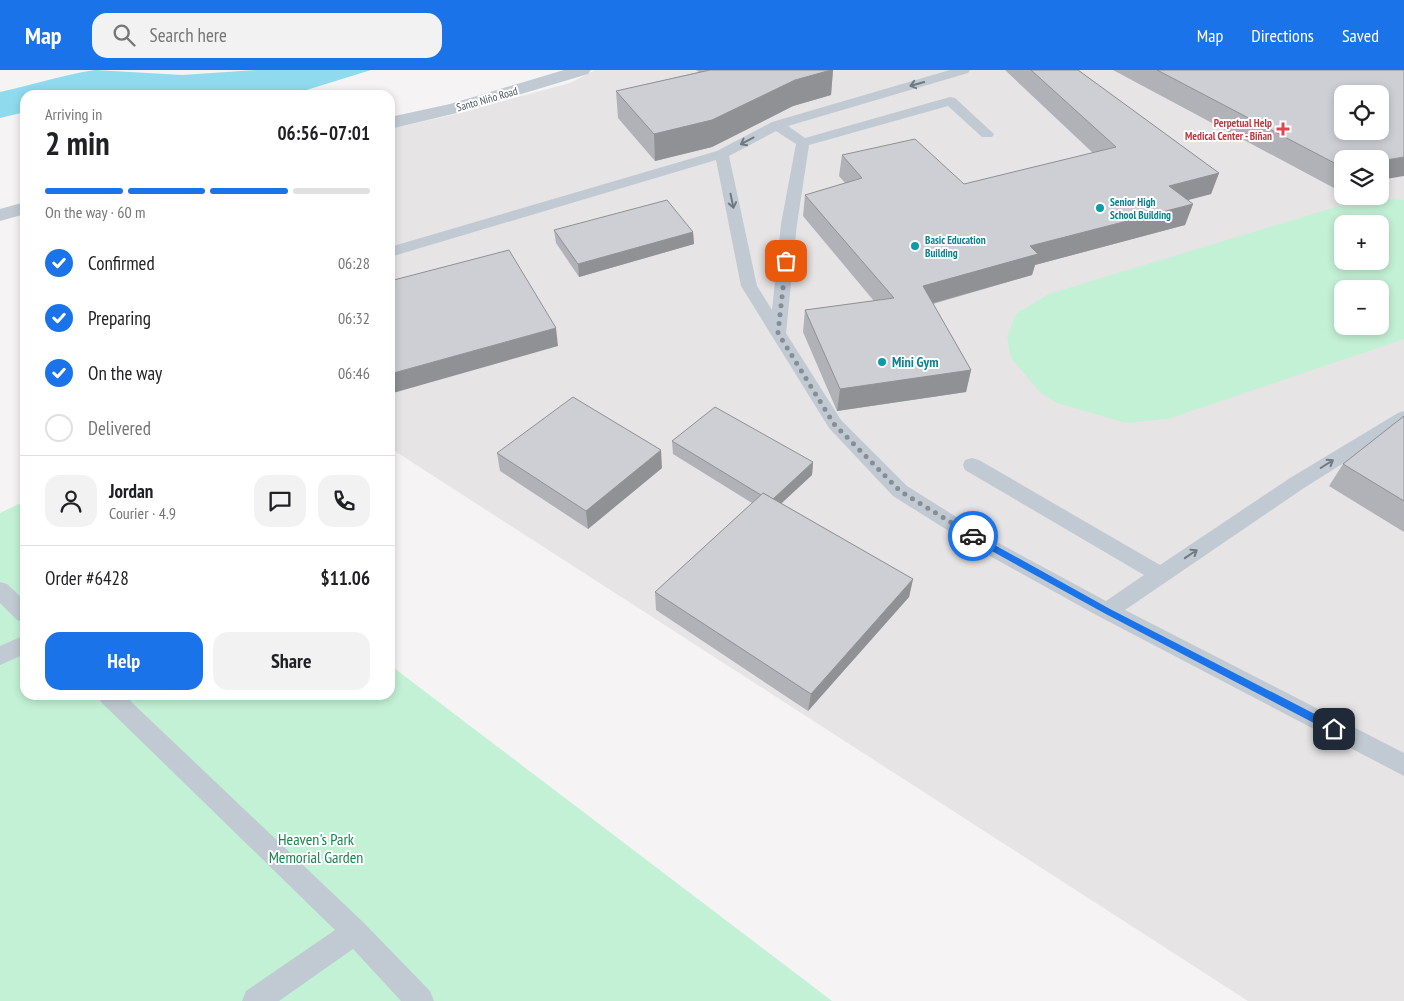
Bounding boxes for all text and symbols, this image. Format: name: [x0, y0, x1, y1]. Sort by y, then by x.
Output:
search box: [92, 13, 442, 58]
text: Map: [25, 20, 62, 51]
icon: search: [110, 21, 138, 49]
text: Search here: [150, 23, 227, 47]
text: Map: [1197, 24, 1223, 47]
text: Directions: [1251, 24, 1314, 47]
text: Saved: [1342, 24, 1379, 47]
one-way arrow: [910, 79, 926, 89]
street label: Santo Niño Road: [455, 84, 519, 114]
map controls: [1334, 85, 1389, 335]
button: locate: [1334, 85, 1389, 140]
text: Arriving in: [45, 104, 102, 124]
place label: Perpetual Help Medical Center - Biñan: [1185, 116, 1272, 143]
text: 06:56–07:01: [277, 121, 370, 145]
text: 2 min: [45, 122, 110, 164]
marker: Perpetual Help Medical Center - Biñan: [1276, 122, 1290, 136]
one-way arrow: [740, 136, 755, 146]
button: layers: [1334, 150, 1389, 205]
one-way arrow: [728, 193, 737, 209]
place label: Senior High School Building: [1110, 195, 1171, 222]
text: On the way · 60 m: [45, 202, 145, 222]
marker: Senior High School Building: [1094, 202, 1106, 214]
button: +: [1334, 215, 1389, 270]
place label: Basic Education Building: [925, 233, 986, 260]
pin: [765, 240, 807, 282]
marker: Basic Education Building: [909, 240, 921, 252]
icon: bag: [772, 247, 800, 275]
icon: check: [45, 249, 73, 277]
text: Confirmed: [88, 251, 155, 275]
text: 06:28: [338, 253, 370, 273]
button: −: [1334, 280, 1389, 335]
icon: check: [45, 304, 73, 332]
text: Preparing: [88, 306, 151, 330]
text: 06:32: [338, 308, 370, 328]
place label: Mini Gym: [892, 353, 939, 371]
marker: Mini Gym: [876, 356, 888, 368]
icon: check: [45, 359, 73, 387]
text: On the way: [88, 361, 162, 385]
text: 06:46: [338, 363, 370, 383]
text: Delivered: [88, 416, 151, 440]
one-way arrow: [1319, 459, 1333, 469]
button: person: [45, 475, 97, 527]
button: chat: [254, 475, 306, 527]
button: phone: [318, 475, 370, 527]
text: Jordan: [109, 479, 153, 503]
text: Courier · 4.9: [109, 503, 176, 523]
courier: [948, 511, 998, 561]
icon: car: [959, 522, 987, 550]
one-way arrow: [1184, 549, 1198, 559]
text: Order #6428: [45, 566, 129, 590]
text: $11.06: [321, 566, 370, 590]
button: Help: [45, 632, 203, 690]
button: Share: [213, 632, 370, 690]
pin: [1313, 708, 1355, 750]
icon: home: [1320, 715, 1348, 743]
park label: Heaven's Park Memorial Garden: [269, 829, 363, 867]

